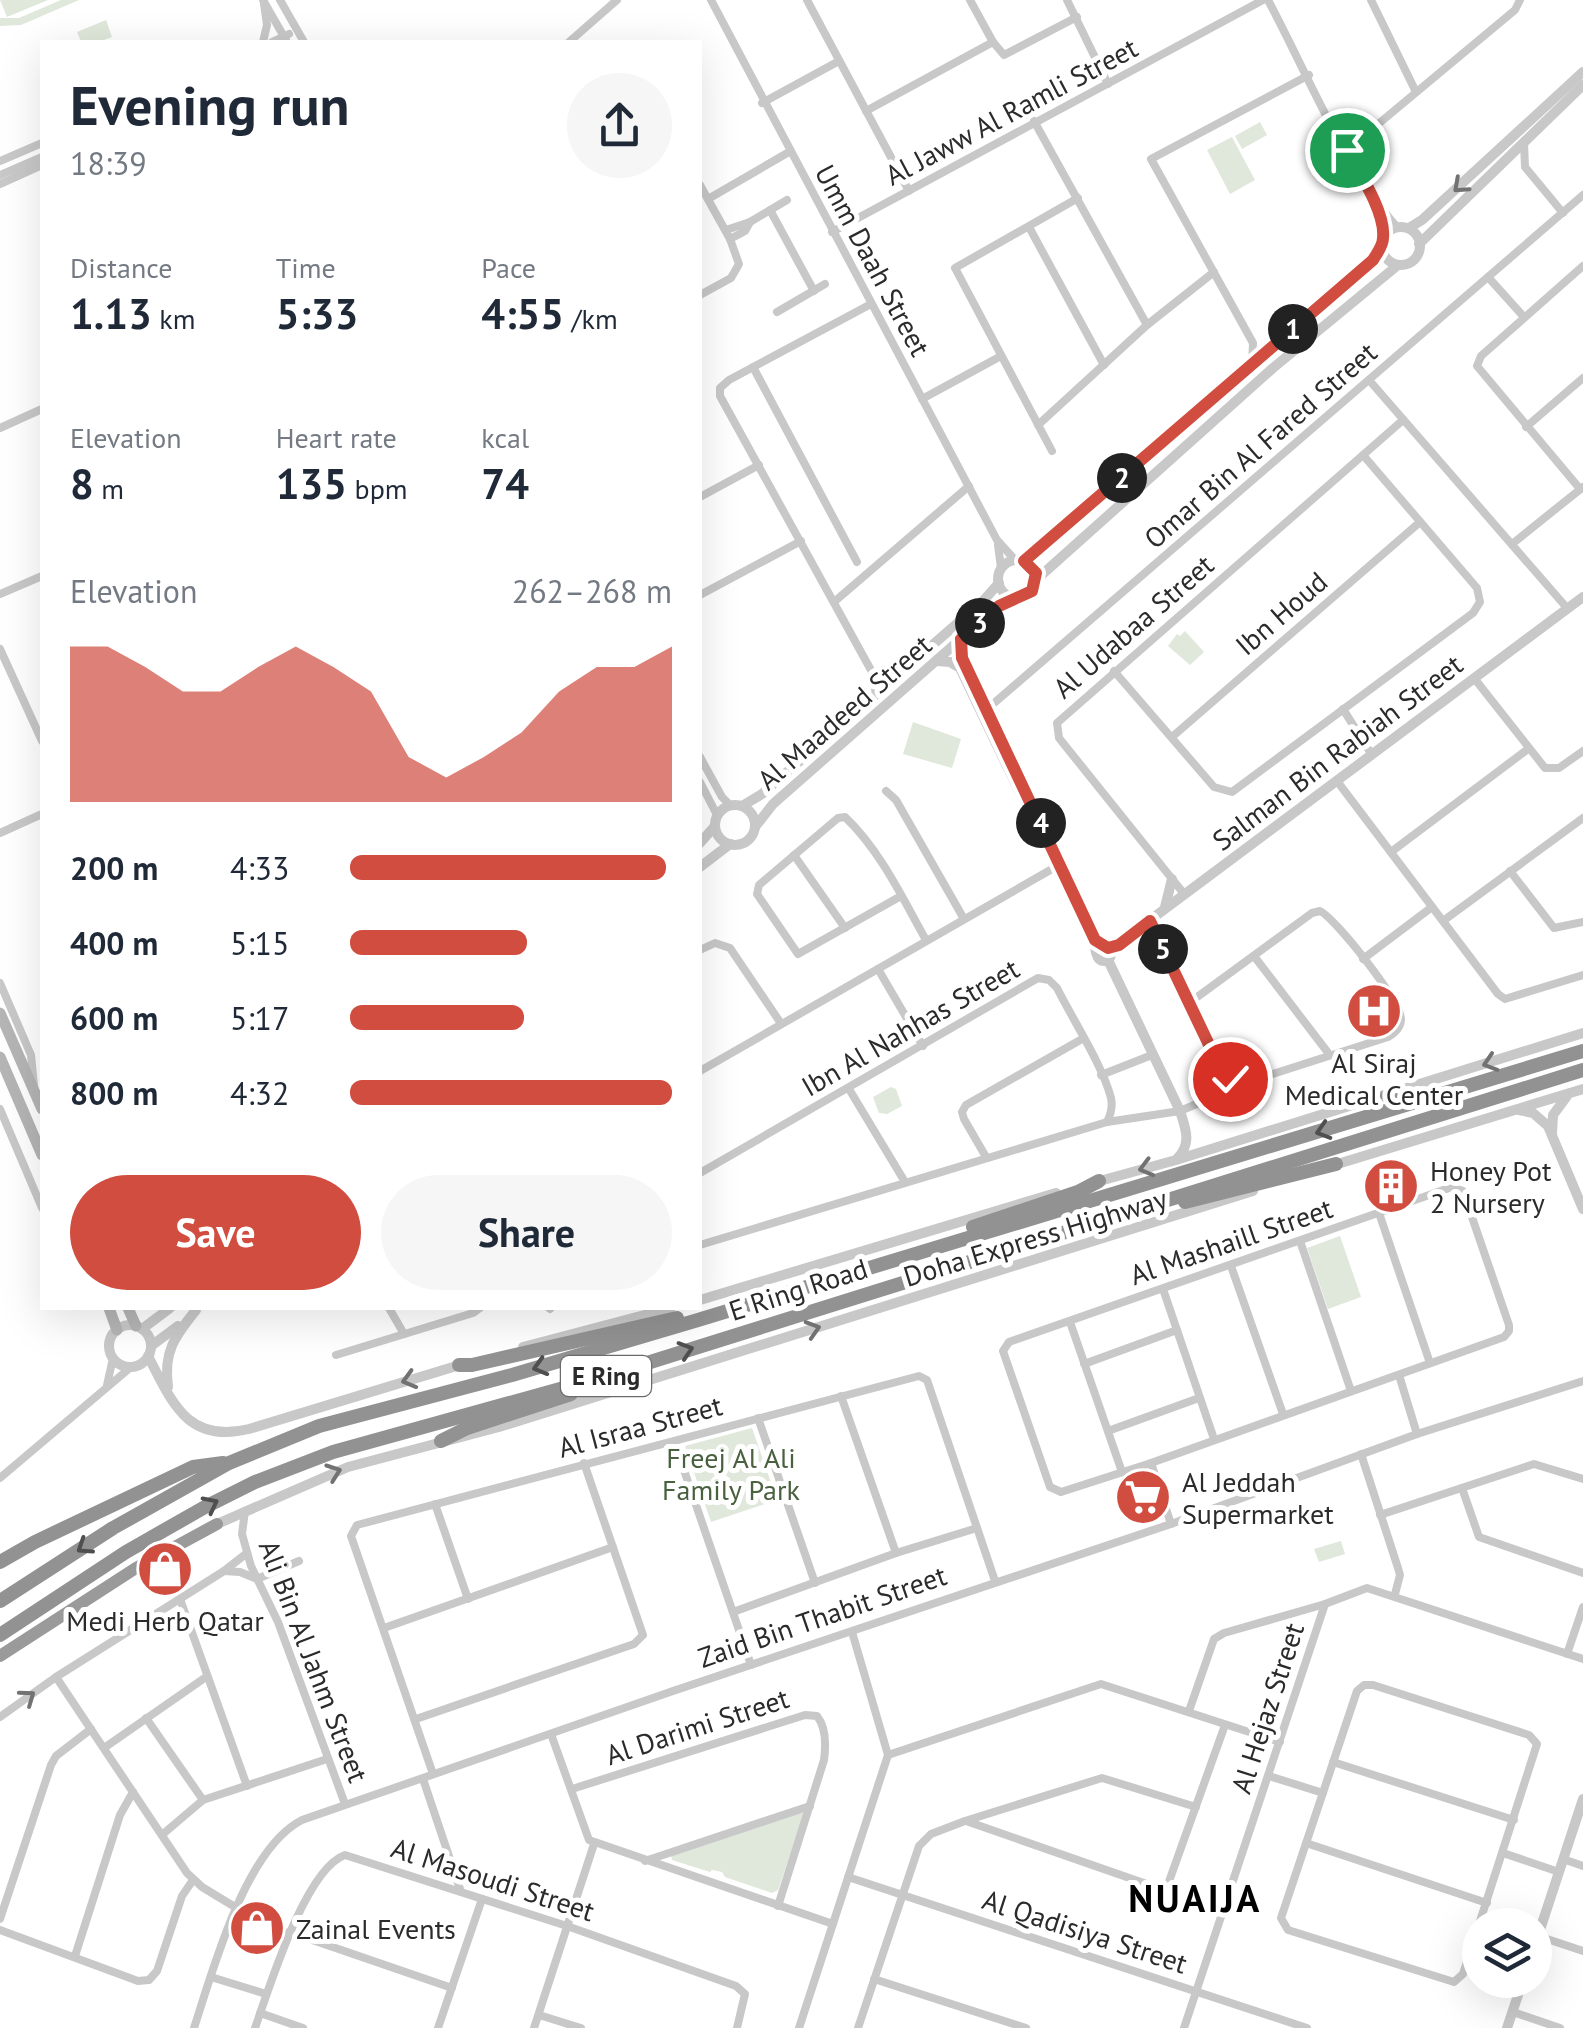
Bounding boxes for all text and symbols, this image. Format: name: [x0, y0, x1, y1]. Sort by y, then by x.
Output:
street label: Al Jaww Al Ramli Street: [878, 29, 1144, 193]
text: Evening run: [70, 69, 350, 140]
button: share: [567, 73, 672, 178]
pin: [1305, 108, 1390, 193]
icon: arrive: [1320, 123, 1375, 178]
text: 18:39: [70, 142, 147, 184]
street label: Umm Daah Street: [807, 158, 939, 363]
one-way arrow: [1453, 174, 1472, 192]
text: Distance: [70, 249, 173, 286]
text: Time: [276, 249, 336, 286]
text: Pace: [481, 249, 536, 286]
text: 1.13: [70, 286, 152, 341]
text: 5:33: [276, 286, 358, 341]
text: 4:55: [481, 286, 564, 341]
text: km: [152, 300, 195, 337]
text: /km: [564, 300, 618, 337]
pin: 1: [1268, 304, 1318, 354]
text: 1: [1285, 310, 1301, 347]
street label: Omar Bin Al Fared Street: [1136, 333, 1384, 556]
text: Elevation: [70, 419, 182, 456]
text: Heart rate: [276, 419, 397, 456]
text: kcal: [481, 419, 529, 456]
pin: 2: [1097, 453, 1147, 503]
text: 8: [70, 456, 94, 511]
text: 135: [276, 456, 347, 511]
text: 74: [481, 456, 529, 511]
text: 2: [1114, 459, 1130, 496]
text: m: [94, 470, 124, 507]
text: bpm: [347, 470, 408, 507]
street label: Al Udabaa Street: [1045, 546, 1221, 706]
street label: Ibn Houd: [1227, 563, 1335, 663]
text: Elevation: [70, 570, 197, 612]
text: 262–268 m: [512, 570, 672, 612]
pin: 3: [955, 598, 1005, 648]
text: 3: [972, 604, 988, 641]
street label: Al Maadeed Street: [749, 626, 939, 798]
street label: Salman Bin Rabiah Street: [1204, 645, 1470, 858]
pin: 4: [1016, 798, 1066, 848]
text: 4: [1033, 804, 1049, 841]
text: 200 m: [70, 847, 158, 889]
text: 4:33: [230, 847, 289, 889]
text: 400 m: [70, 922, 158, 964]
text: 5:15: [230, 922, 289, 964]
pin: 5: [1138, 924, 1188, 974]
text: 5: [1155, 930, 1171, 967]
street label: Ibn Al Nahhas Street: [795, 949, 1026, 1104]
hospital icon: Al Siraj Medical Center: [1344, 981, 1404, 1041]
text: 600 m: [70, 997, 158, 1039]
text: 5:17: [230, 997, 289, 1039]
pin: [1188, 1037, 1273, 1122]
place label: Al Siraj Medical Center: [1285, 1044, 1464, 1113]
one-way arrow: [1483, 1051, 1500, 1072]
icon: check: [1203, 1052, 1258, 1107]
text: 800 m: [70, 1072, 158, 1114]
text: 4:32: [230, 1072, 289, 1114]
one-way arrow: [1315, 1119, 1332, 1140]
place label: Honey Pot 2 Nursery: [1430, 1152, 1552, 1221]
building icon: Honey Pot 2 Nursery: [1361, 1156, 1421, 1216]
one-way arrow: [1138, 1157, 1155, 1178]
button: Save: [70, 1175, 361, 1290]
button: Share: [381, 1175, 672, 1290]
street label: Doha Express Highway: [899, 1179, 1171, 1295]
street label: Al Mashaill Street: [1125, 1189, 1338, 1293]
street label: E Ring Road: [724, 1249, 872, 1329]
one-way arrow: [804, 1320, 821, 1341]
one-way arrow: [676, 1342, 693, 1362]
one-way arrow: [532, 1355, 549, 1376]
road number: E Ring: [561, 1356, 651, 1396]
one-way arrow: [401, 1368, 418, 1389]
street label: Al Israa Street: [554, 1386, 727, 1466]
park label: Freej Al Ali Family Park: [662, 1439, 800, 1508]
one-way arrow: [325, 1463, 342, 1484]
place label: Al Jeddah Supermarket: [1182, 1463, 1334, 1532]
supermarket icon: Al Jeddah Supermarket: [1113, 1467, 1173, 1527]
one-way arrow: [200, 1497, 218, 1516]
one-way arrow: [77, 1534, 95, 1553]
street label: Ali Bin Al Jahm Street: [251, 1535, 377, 1788]
shop icon: Medi Herb Qatar: [135, 1539, 195, 1599]
street label: Zaid Bin Thabit Street: [693, 1556, 952, 1676]
place label: Medi Herb Qatar: [66, 1602, 264, 1639]
street label: Al Hejaz Street: [1222, 1618, 1312, 1798]
street label: Al Darimi Street: [601, 1679, 794, 1773]
one-way arrow: [17, 1691, 36, 1709]
street label: Al Masoudi Street: [387, 1829, 600, 1929]
district label: NUAIJA: [1128, 1873, 1262, 1922]
street label: Al Qadisiya Street: [978, 1881, 1192, 1982]
shop icon: Zainal Events: [227, 1898, 287, 1958]
map controls: [1462, 1908, 1552, 1998]
button: layers: [1462, 1908, 1552, 1998]
place label: Zainal Events: [296, 1910, 456, 1947]

